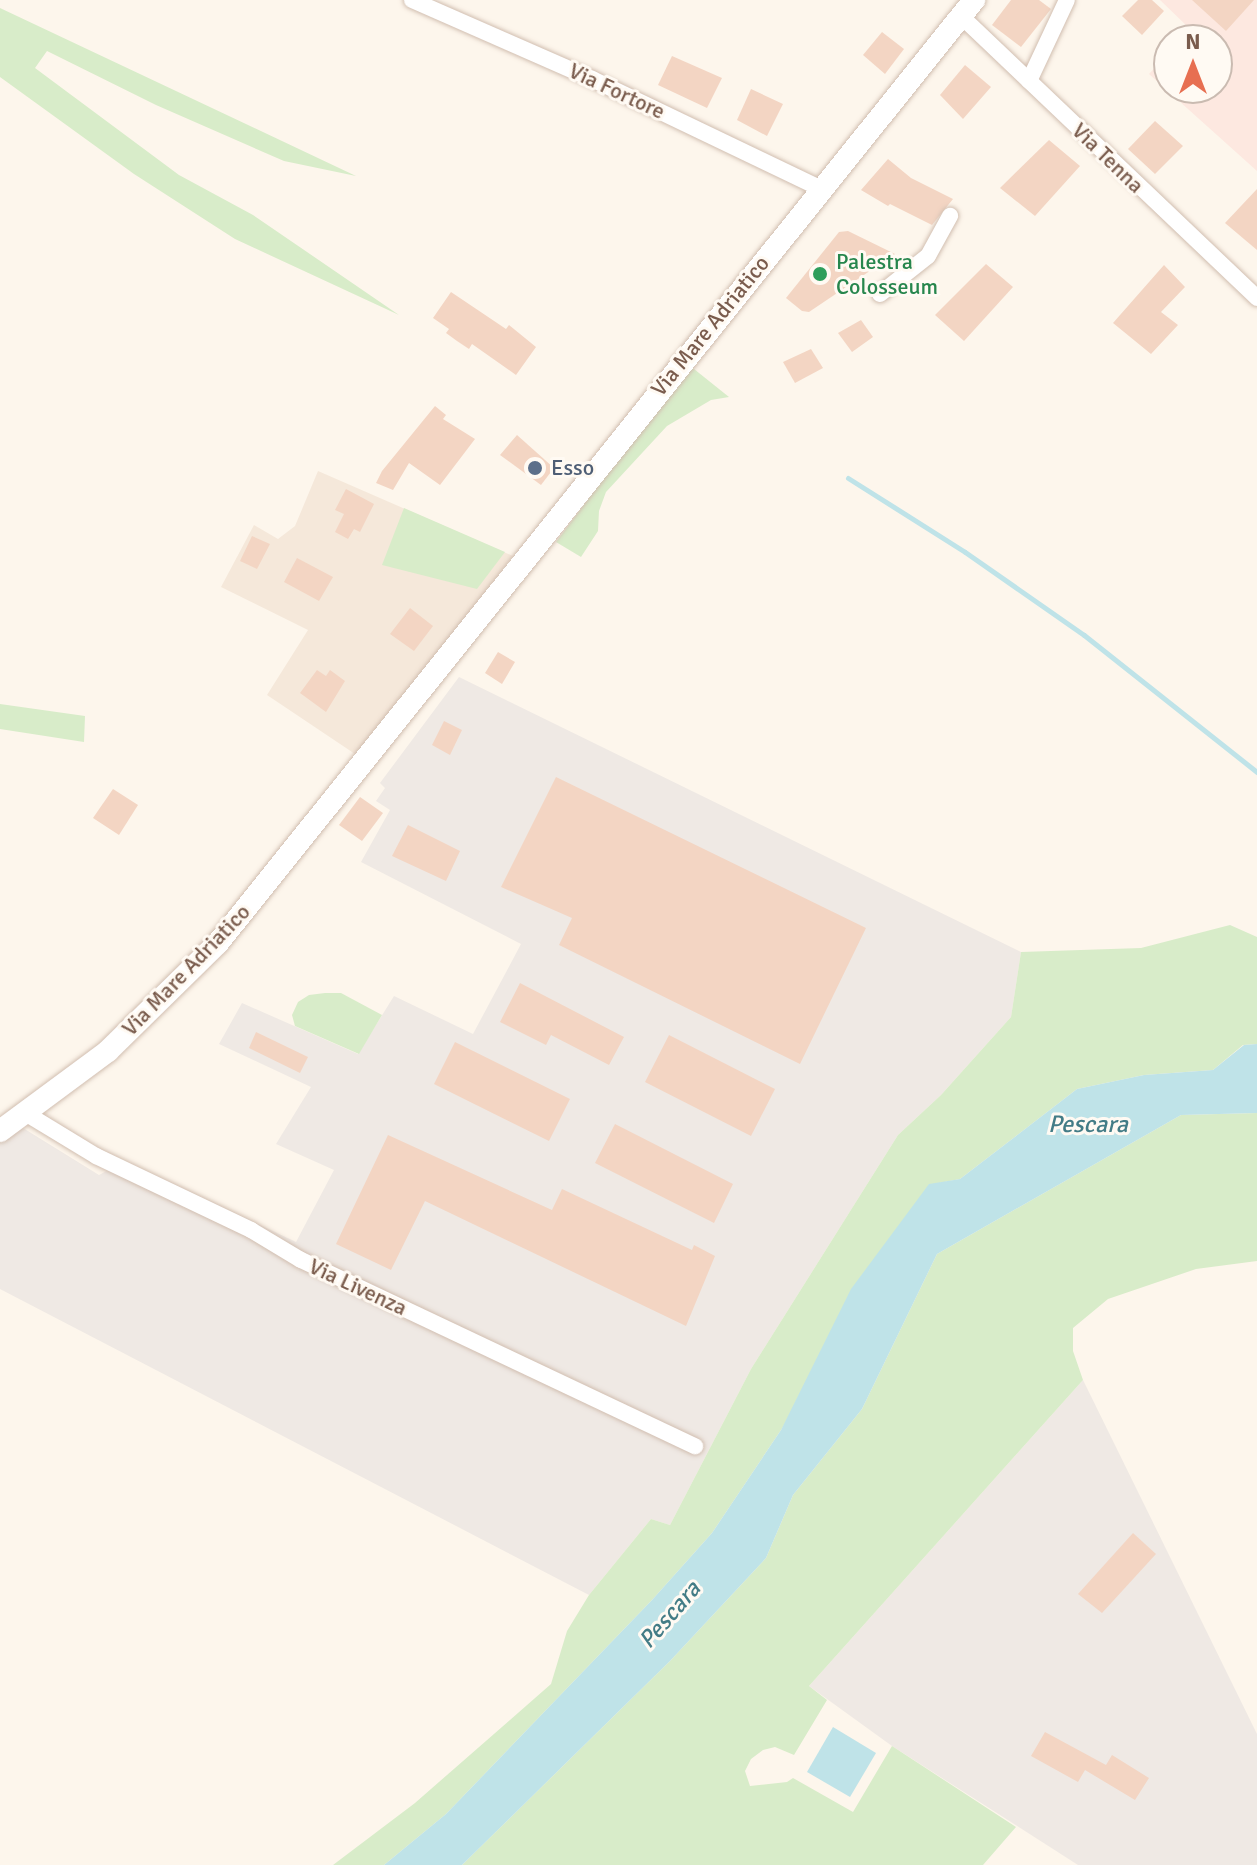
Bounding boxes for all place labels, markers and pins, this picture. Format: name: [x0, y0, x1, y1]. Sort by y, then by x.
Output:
place label: Palestra Colosseum: [836, 248, 938, 300]
marker: Palestra Colosseum: [811, 265, 829, 283]
place label: Esso: [551, 455, 594, 481]
marker: Esso: [526, 459, 544, 477]

